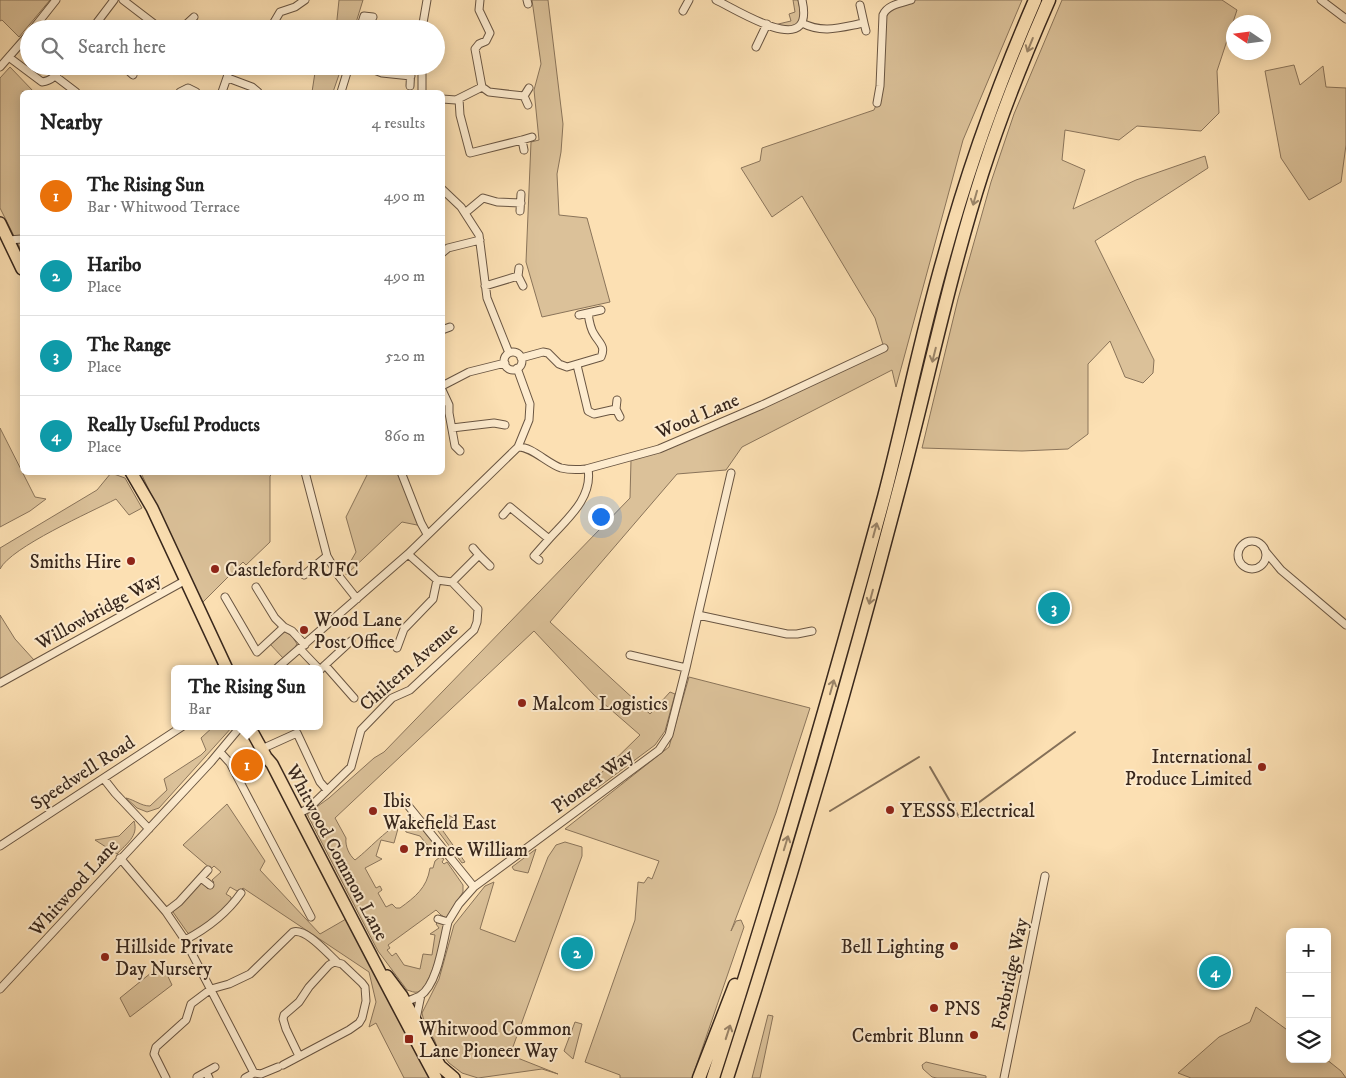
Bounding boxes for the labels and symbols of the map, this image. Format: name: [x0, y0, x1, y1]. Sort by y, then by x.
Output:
north arrow: [1226, 15, 1271, 60]
one-way arrow: [1024, 37, 1034, 52]
one-way arrow: [970, 189, 980, 205]
one-way arrow: [929, 346, 938, 362]
street label: Wood Lane: [652, 389, 743, 445]
your location: [588, 504, 614, 530]
one-way arrow: [870, 522, 880, 538]
place label: Smiths Hire: [30, 551, 121, 574]
marker: Smiths Hire: [125, 555, 137, 567]
place label: Castleford RUFC: [225, 559, 359, 582]
marker: Castleford RUFC: [209, 563, 221, 575]
street label: Willowbridge Way: [31, 567, 166, 656]
one-way arrow: [865, 588, 875, 604]
pin: 3: [1038, 589, 1070, 627]
place label: Wood Lane Post Office: [313, 609, 402, 654]
street label: Chiltern Avenue: [355, 618, 463, 716]
marker: Wood Lane Post Office: [298, 624, 310, 636]
one-way arrow: [827, 679, 837, 695]
place label: Malcom Logistics: [532, 693, 668, 716]
marker: Malcom Logistics: [516, 697, 528, 709]
street label: Speedwell Road: [26, 731, 140, 815]
street label: Pioneer Way: [548, 743, 639, 818]
pin: 1: [231, 746, 263, 784]
place label: International Produce Limited: [1125, 746, 1253, 791]
street label: Whitwood Common Lane: [280, 760, 393, 945]
marker: International Produce Limited: [1256, 761, 1268, 773]
place label: Ibis Wakefield East: [382, 790, 496, 835]
place label: YESSS Electrical: [900, 800, 1035, 823]
marker: YESSS Electrical: [884, 804, 896, 816]
marker: Ibis Wakefield East: [367, 805, 379, 817]
street label: Whitwood Lane: [24, 835, 124, 942]
one-way arrow: [782, 835, 792, 851]
place label: Prince William: [414, 839, 528, 862]
marker: Prince William: [398, 843, 410, 855]
street label: Foxbridge Way: [987, 915, 1034, 1033]
pin: 2: [561, 934, 593, 972]
place label: Hillside Private Day Nursery: [115, 936, 233, 981]
place label: Bell Lighting: [841, 936, 945, 959]
marker: Bell Lighting: [948, 940, 960, 952]
marker: Hillside Private Day Nursery: [99, 951, 111, 963]
pin: 4: [1199, 953, 1231, 991]
place label: PNS: [944, 998, 980, 1021]
marker: PNS: [928, 1002, 940, 1014]
place label: Whitwood Common Lane Pioneer Way: [418, 1018, 572, 1063]
one-way arrow: [724, 1024, 734, 1040]
place label: Cembrit Blunn: [852, 1025, 964, 1048]
marker: Cembrit Blunn: [968, 1029, 980, 1041]
marker: Whitwood Common Lane Pioneer Way: [403, 1033, 415, 1045]

